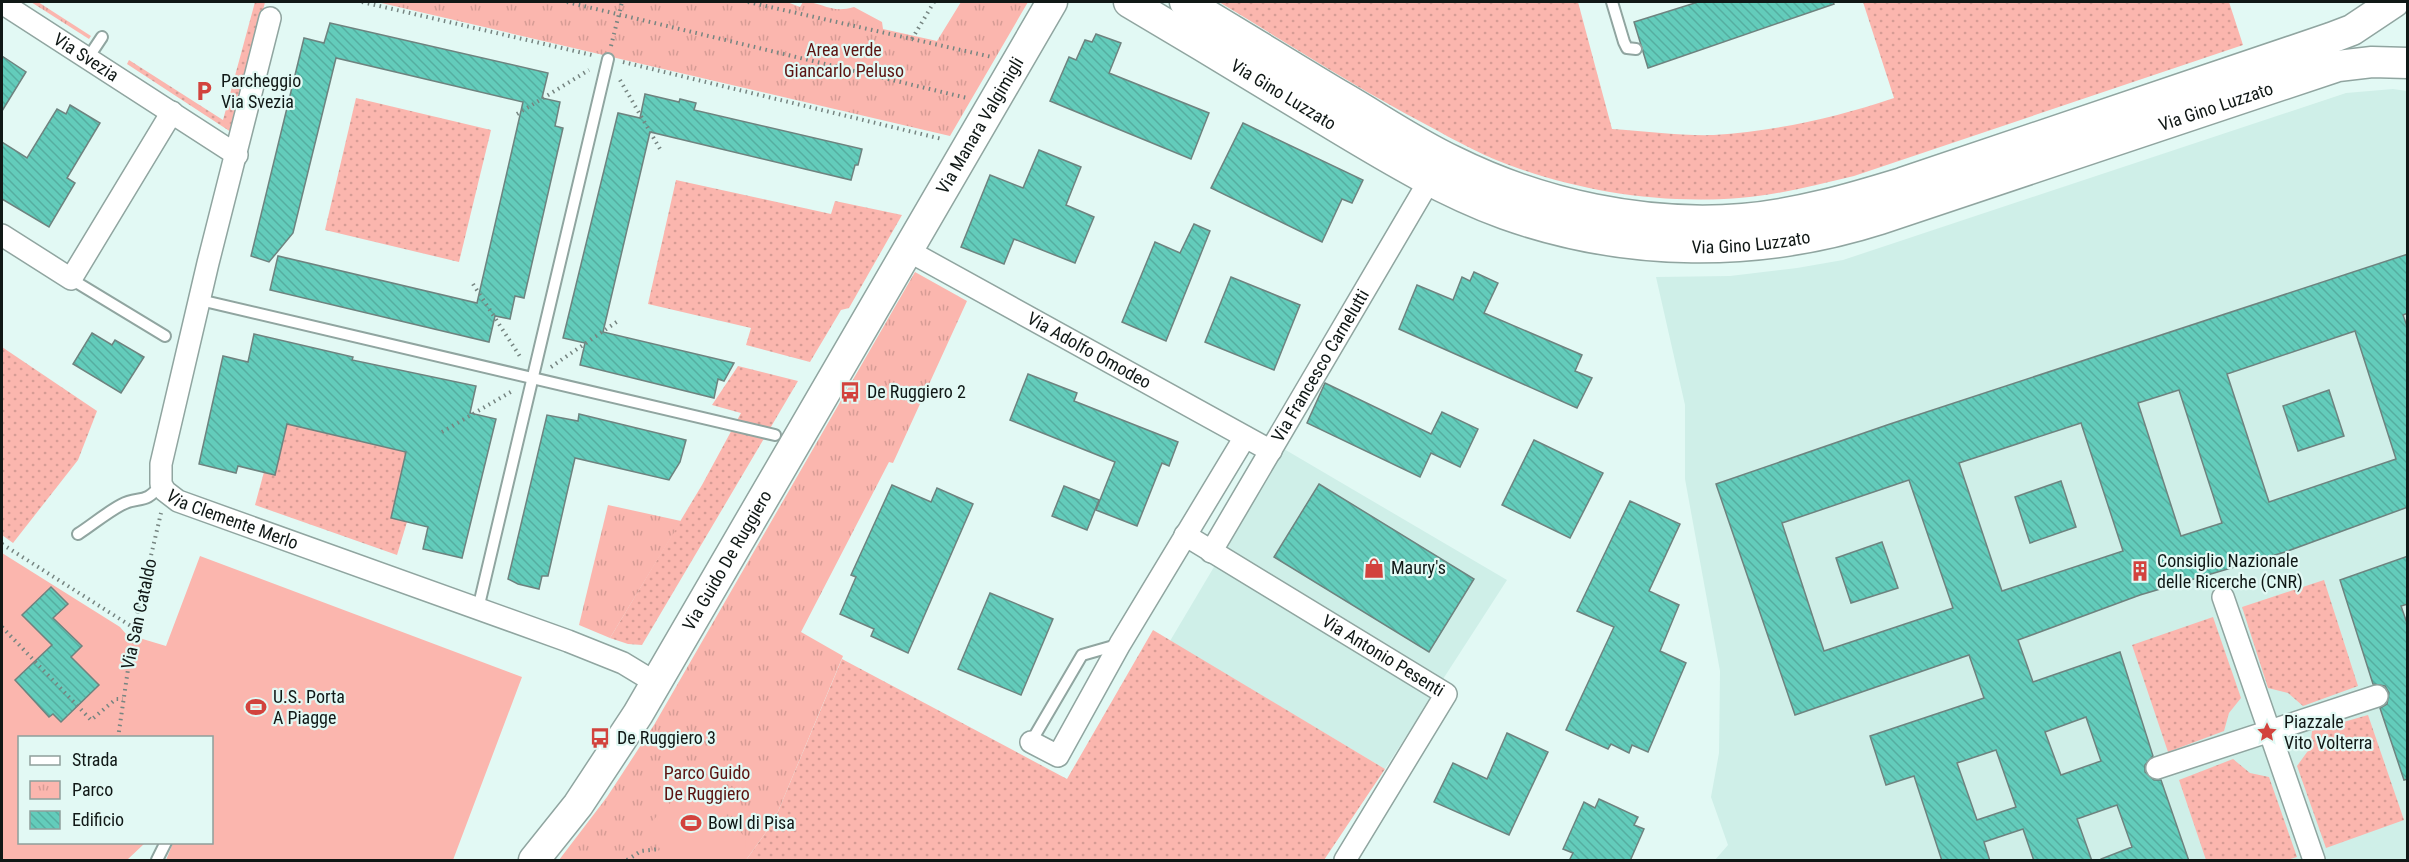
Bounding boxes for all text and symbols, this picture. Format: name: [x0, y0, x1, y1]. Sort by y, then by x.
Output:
street label: Via Svezia: [50, 28, 123, 86]
park label: Area verde Giancarlo Peluso: [784, 39, 904, 81]
street label: Via Manara Valgimigli: [932, 53, 1028, 198]
street label: Via Gino Luzzato: [1227, 54, 1340, 134]
place label: Parcheggio Via Svezia: [221, 70, 301, 112]
street label: Via Gino Luzzato: [2156, 77, 2276, 135]
parking icon: Parcheggio Via Svezia: [192, 79, 216, 103]
street label: Via Gino Luzzato: [1691, 226, 1812, 257]
street label: Via Francesco Carnelutti: [1267, 285, 1373, 446]
street label: Via Adolfo Omodeo: [1024, 307, 1155, 393]
bus stop icon: De Ruggiero 2: [838, 380, 862, 404]
place label: De Ruggiero 2: [867, 381, 966, 402]
street label: Via Clemente Merlo: [162, 485, 301, 553]
street label: Via Guido De Ruggiero: [678, 486, 776, 634]
place label: Consiglio Nazionale delle Ricerche (CNR): [2157, 550, 2303, 593]
shop icon: Maury's: [1362, 556, 1386, 580]
street label: Via San Cataldo: [117, 557, 160, 671]
place label: Maury's: [1391, 557, 1446, 578]
building icon: Consiglio Nazionale delle Ricerche (CNR): [2128, 559, 2152, 583]
street label: Via Antonio Pesenti: [1318, 610, 1448, 701]
place label: U.S. Porta A Piagge: [273, 686, 345, 728]
sports icon: U.S. Porta A Piagge: [244, 695, 268, 719]
place label: Piazzale Vito Volterra: [2284, 711, 2372, 753]
place icon: Piazzale Vito Volterra: [2255, 720, 2279, 744]
bus stop icon: De Ruggiero 3: [588, 726, 612, 750]
place label: De Ruggiero 3: [617, 727, 716, 748]
legend: [18, 736, 213, 844]
text: Strada: [72, 749, 118, 770]
park label: Parco Guido De Ruggiero: [664, 762, 750, 804]
text: Parco: [72, 779, 113, 800]
text: Edificio: [72, 809, 124, 830]
sports icon: Bowl di Pisa: [679, 811, 703, 835]
place label: Bowl di Pisa: [708, 812, 795, 833]

